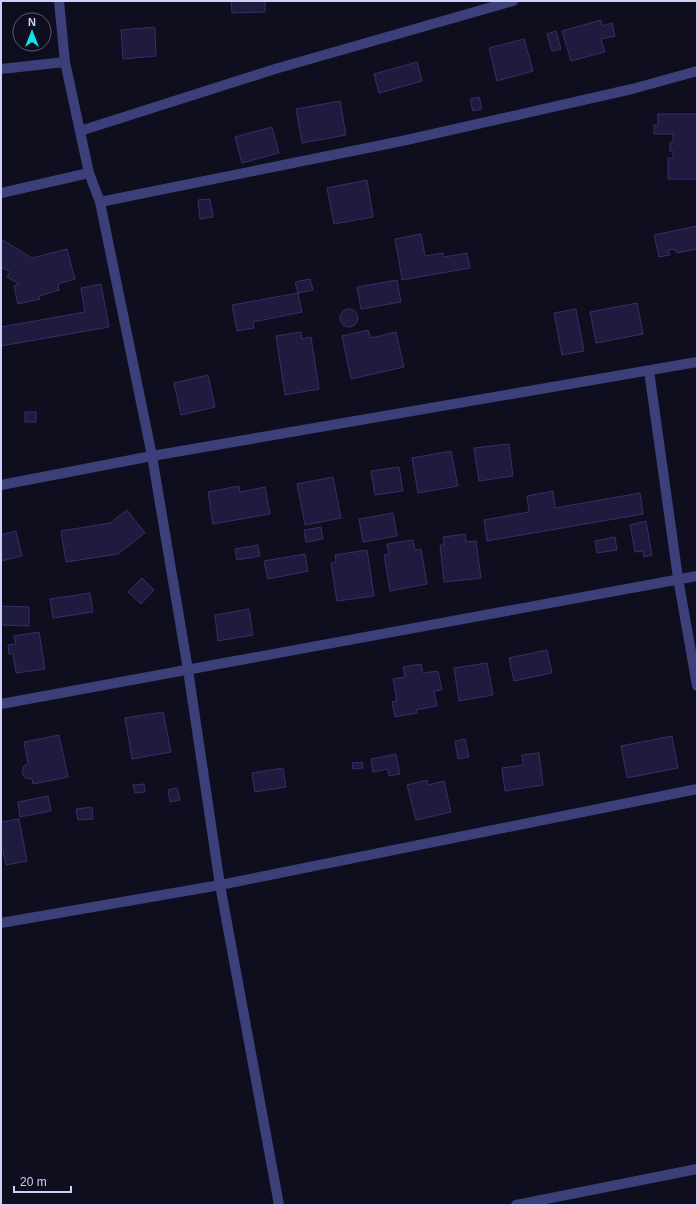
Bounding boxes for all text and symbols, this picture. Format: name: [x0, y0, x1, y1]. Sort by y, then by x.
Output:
north arrow: [12, 12, 52, 52]
text: N: [28, 16, 36, 28]
scale bar: [14, 1168, 71, 1194]
text: 20 m: [20, 1175, 47, 1189]

